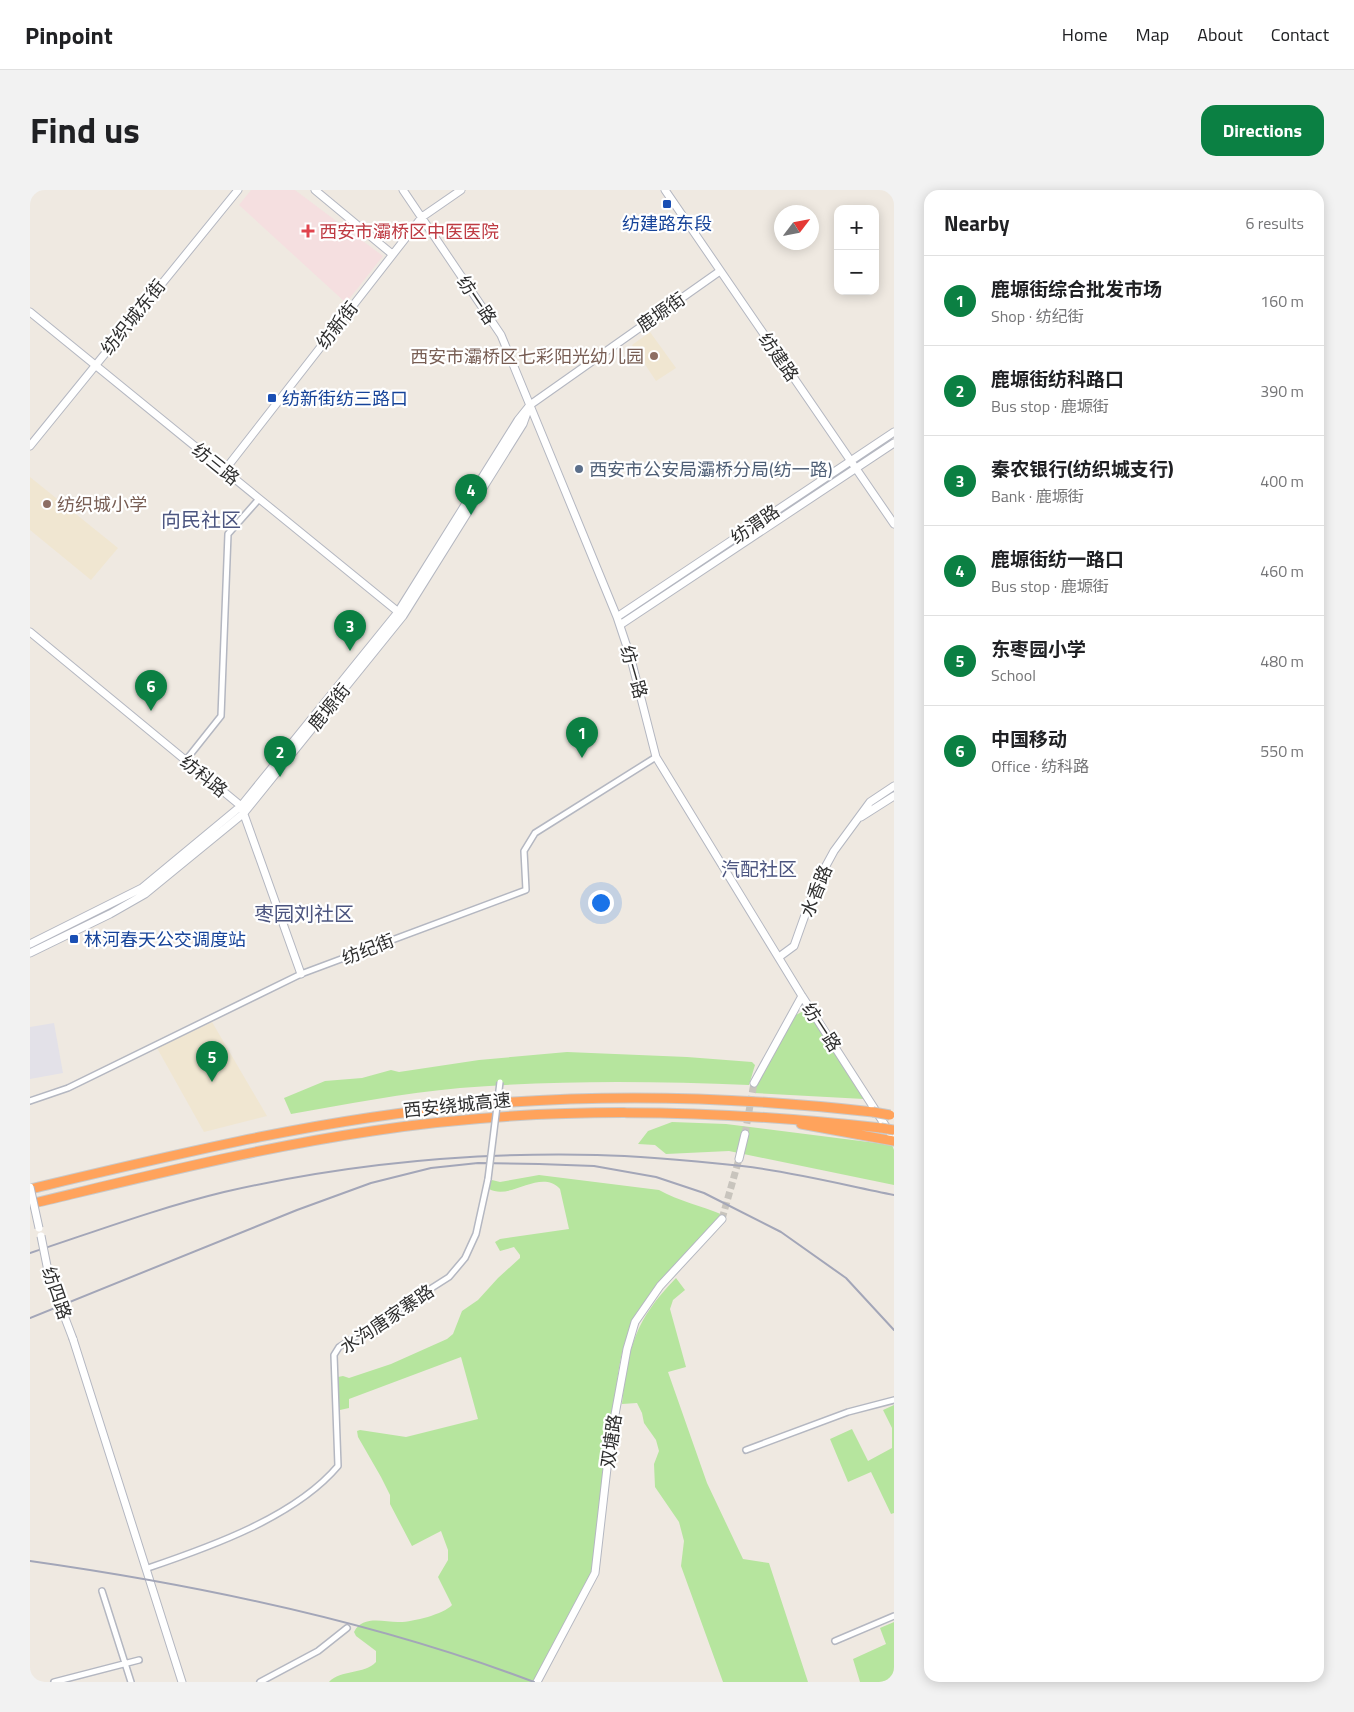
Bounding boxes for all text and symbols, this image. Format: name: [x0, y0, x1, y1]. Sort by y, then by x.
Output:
text: Pinpoint: [25, 17, 113, 53]
text: Home: [1062, 21, 1108, 48]
text: Map: [1136, 21, 1169, 48]
text: About: [1197, 21, 1243, 48]
text: Contact: [1271, 21, 1329, 48]
text: Find us: [30, 103, 140, 157]
button: Directions: [1201, 105, 1324, 156]
marker: 纺建路东段: [661, 198, 673, 210]
north arrow: [774, 205, 819, 250]
map controls: [834, 205, 879, 295]
button: +: [834, 205, 879, 250]
text: Nearby: [944, 207, 1009, 239]
place label: 纺建路东段: [622, 210, 712, 237]
text: 6 results: [1245, 211, 1304, 235]
place label: 西安市灞桥区中医医院: [319, 218, 499, 245]
marker: 西安市灞桥区中医医院: [301, 224, 315, 238]
button: −: [834, 250, 879, 295]
street label: 纺一路: [451, 270, 503, 330]
street label: 纺织城东街: [94, 274, 172, 360]
text: 鹿塬街综合批发市场: [991, 274, 1162, 303]
street label: 鹿塬街: [631, 285, 691, 339]
text: 1: [956, 289, 964, 313]
text: 160 m: [1260, 289, 1304, 313]
street label: 纺新街: [310, 295, 364, 355]
text: Shop · 纺纪街: [991, 304, 1084, 328]
street label: 纺建路: [752, 327, 806, 387]
place label: 西安市灞桥区七彩阳光幼儿园: [410, 343, 644, 370]
marker: 西安市灞桥区七彩阳光幼儿园: [648, 350, 660, 362]
text: 鹿塬街纺科路口: [991, 364, 1124, 393]
text: 2: [956, 379, 964, 403]
text: 390 m: [1260, 379, 1304, 403]
place label: 纺新街纺三路口: [282, 385, 408, 412]
marker: 纺新街纺三路口: [266, 392, 278, 404]
text: Bus stop · 鹿塬街: [991, 394, 1109, 418]
street label: 纺三路: [187, 437, 245, 491]
text: 秦农银行(纺织城支行): [991, 454, 1174, 483]
place label: 西安市公安局灞桥分局(纺一路): [589, 456, 833, 483]
marker: 西安市公安局灞桥分局(纺一路): [573, 463, 585, 475]
text: 3: [956, 469, 964, 493]
text: 400 m: [1260, 469, 1304, 493]
pin: 4: [455, 474, 487, 515]
text: Bank · 鹿塬街: [991, 484, 1084, 508]
place label: 纺织城小学: [57, 491, 147, 518]
marker: 纺织城小学: [41, 498, 53, 510]
street label: 纺渭路: [725, 498, 785, 550]
district label: 向民社区: [161, 504, 241, 535]
text: 鹿塬街纺一路口: [991, 544, 1124, 573]
text: 4: [956, 559, 964, 583]
text: 460 m: [1260, 559, 1304, 583]
text: Bus stop · 鹿塬街: [991, 574, 1109, 598]
pin: 3: [334, 610, 366, 651]
text: 东枣园小学: [991, 634, 1086, 663]
street label: 纺一路: [614, 642, 654, 702]
text: 5: [956, 649, 964, 673]
text: 480 m: [1260, 649, 1304, 673]
text: School: [991, 663, 1036, 687]
pin: 6: [135, 670, 167, 711]
street label: 鹿塬街: [302, 678, 356, 736]
pin: 1: [566, 717, 598, 758]
text: 中国移动: [991, 724, 1067, 753]
pin: 2: [264, 736, 296, 777]
text: 6: [956, 739, 964, 763]
text: 550 m: [1260, 739, 1304, 763]
street label: 纺科路: [175, 749, 233, 803]
text: Office · 纺科路: [991, 754, 1089, 778]
district label: 汽配社区: [721, 854, 797, 883]
street label: 水香路: [793, 861, 839, 921]
your location: [588, 890, 614, 916]
district label: 枣园刘社区: [254, 898, 354, 929]
place label: 林河春天公交调度站: [84, 926, 246, 953]
street label: 纺纪街: [338, 927, 398, 971]
marker: 林河春天公交调度站: [68, 933, 80, 945]
street label: 纺一路: [796, 997, 848, 1057]
pin: 5: [196, 1041, 228, 1082]
street label: 西安绕城高速: [402, 1086, 512, 1124]
street label: 纺四路: [35, 1263, 79, 1323]
street label: 水沟唐家寨路: [335, 1278, 439, 1360]
street label: 双塘路: [594, 1412, 628, 1470]

